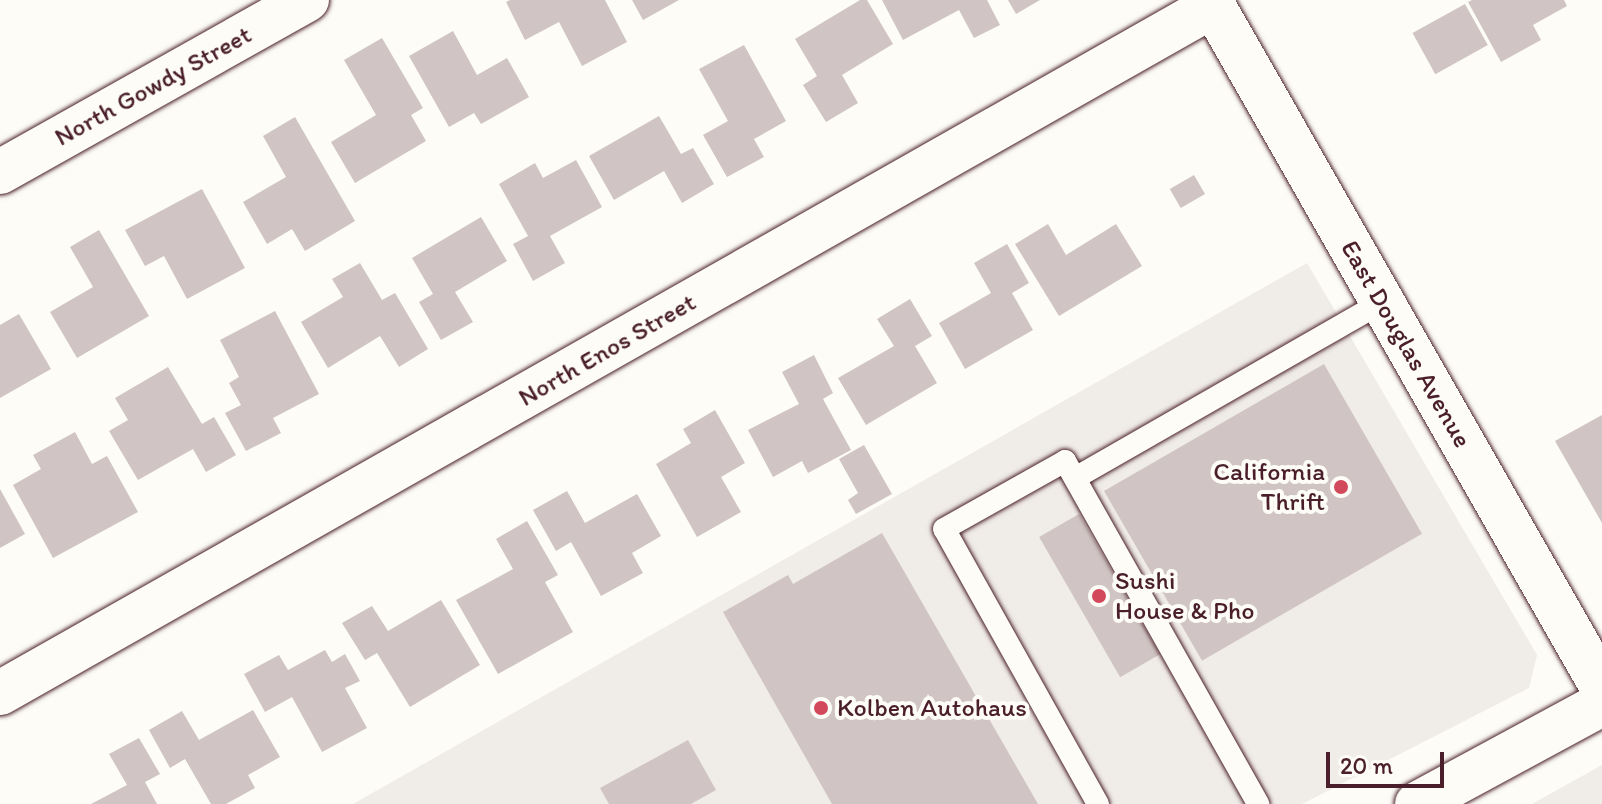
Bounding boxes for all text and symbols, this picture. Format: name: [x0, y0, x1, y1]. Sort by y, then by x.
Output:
street label: North Gowdy Street: [49, 19, 257, 153]
street label: East Douglas Avenue: [1334, 235, 1478, 453]
street label: North Enos Street: [513, 287, 701, 413]
place label: California Thrift: [1213, 456, 1325, 518]
marker: California Thrift: [1332, 478, 1350, 496]
place label: Sushi House & Pho: [1115, 565, 1255, 626]
marker: Sushi House & Pho: [1090, 587, 1108, 605]
place label: Kolben Autohaus: [837, 692, 1027, 724]
marker: Kolben Autohaus: [812, 699, 830, 717]
scale bar: [1330, 736, 1448, 786]
text: 20 m: [1340, 751, 1393, 780]

